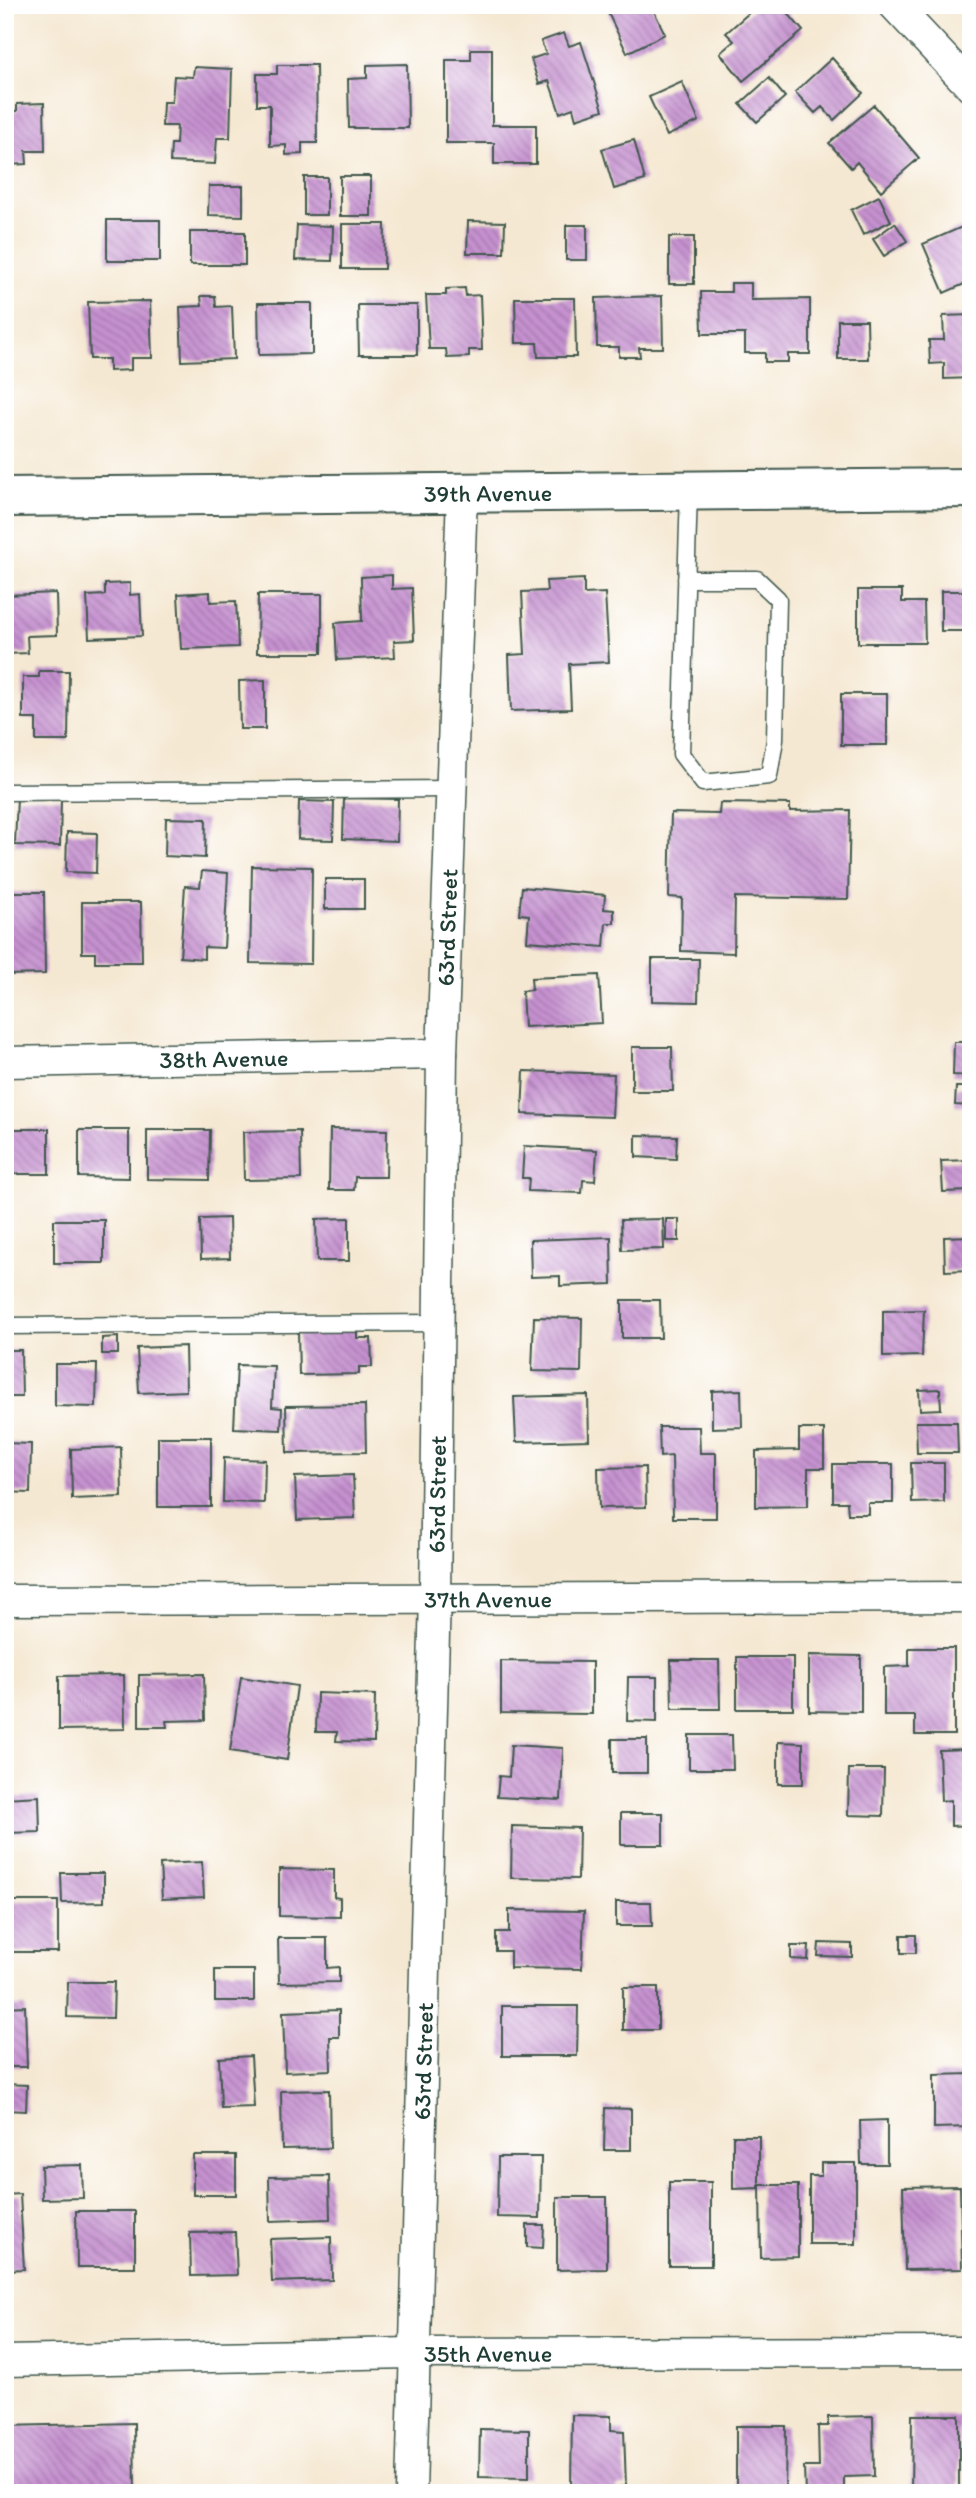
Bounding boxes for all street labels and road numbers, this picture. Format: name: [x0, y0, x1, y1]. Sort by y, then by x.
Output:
street label: 39th Avenue: [424, 477, 552, 508]
street label: 63rd Street: [430, 868, 463, 987]
street label: 38th Avenue: [159, 1042, 289, 1074]
street label: 63rd Street: [421, 1435, 452, 1553]
street label: 37th Avenue: [424, 1584, 552, 1613]
street label: 63rd Street: [406, 2002, 439, 2120]
street label: 35th Avenue: [424, 2338, 552, 2367]

